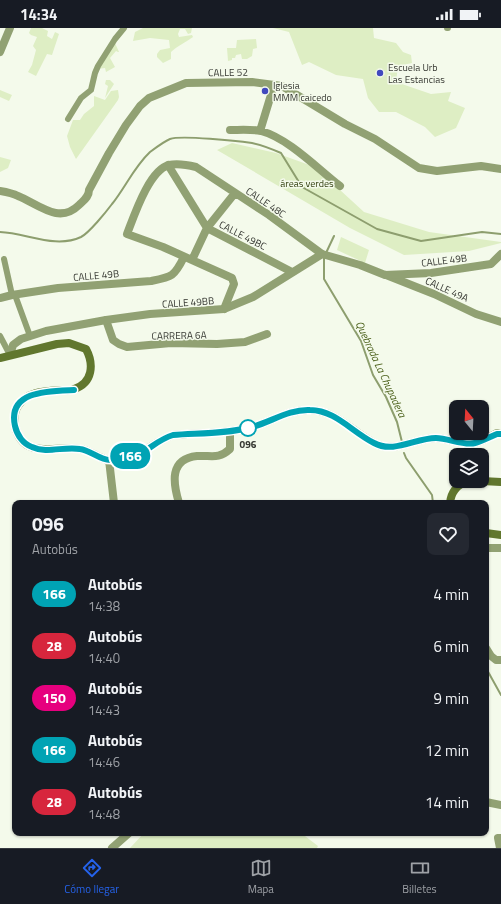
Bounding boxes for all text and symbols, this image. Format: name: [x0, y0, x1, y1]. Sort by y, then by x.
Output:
text: 14:34: [20, 3, 57, 26]
place label: Escuela Urb Las Estancias: [388, 60, 445, 87]
street label: CALLE 52: [208, 65, 248, 80]
marker: Escuela Urb Las Estancias: [375, 68, 385, 78]
place label: Iglesia MMM caicedo: [273, 78, 332, 105]
marker: Iglesia MMM caicedo: [260, 86, 270, 96]
park label: áreas verdes: [280, 176, 334, 191]
street label: CALLE 48C: [243, 184, 289, 222]
street label: CALLE 49BC: [216, 217, 270, 254]
street label: CALLE 49B: [420, 250, 468, 271]
street label: CALLE 49B: [72, 266, 120, 285]
street label: CALLE 49A: [423, 273, 471, 306]
street label: CALLE 49BB: [161, 293, 215, 312]
water label: Quebrada La Chupadera: [352, 318, 411, 420]
street label: CARRERA 6A: [151, 328, 207, 343]
north arrow: [449, 400, 489, 440]
map controls: [449, 400, 489, 488]
marker: 096: [239, 419, 257, 437]
place label: 096: [240, 437, 257, 452]
line badge: 166: [107, 443, 153, 469]
text: 166: [118, 445, 142, 466]
button: layers: [449, 448, 489, 488]
text: 096: [32, 509, 64, 538]
button: heart: [427, 513, 469, 555]
text: Autobús: [32, 539, 78, 559]
text: Autobús: [88, 573, 142, 596]
text: 166: [42, 583, 66, 604]
text: 4 min: [433, 583, 469, 606]
text: 14:38: [88, 596, 120, 616]
text: Autobús: [88, 625, 142, 648]
text: 28: [46, 635, 62, 656]
text: 6 min: [433, 635, 469, 658]
text: 14:40: [88, 648, 120, 668]
text: Autobús: [88, 677, 142, 700]
text: 150: [42, 687, 66, 708]
text: 9 min: [433, 687, 469, 710]
text: 14:43: [88, 700, 120, 720]
text: Autobús: [88, 729, 142, 752]
text: 166: [42, 739, 66, 760]
text: 12 min: [425, 739, 469, 762]
text: 14:46: [88, 752, 120, 772]
text: Autobús: [88, 781, 142, 804]
text: 28: [46, 791, 62, 812]
text: 14 min: [425, 791, 469, 814]
text: 14:48: [88, 804, 120, 824]
tab: Cómo llegar: [64, 857, 119, 897]
tab: Mapa: [248, 857, 274, 897]
tab: Billetes: [402, 857, 437, 897]

